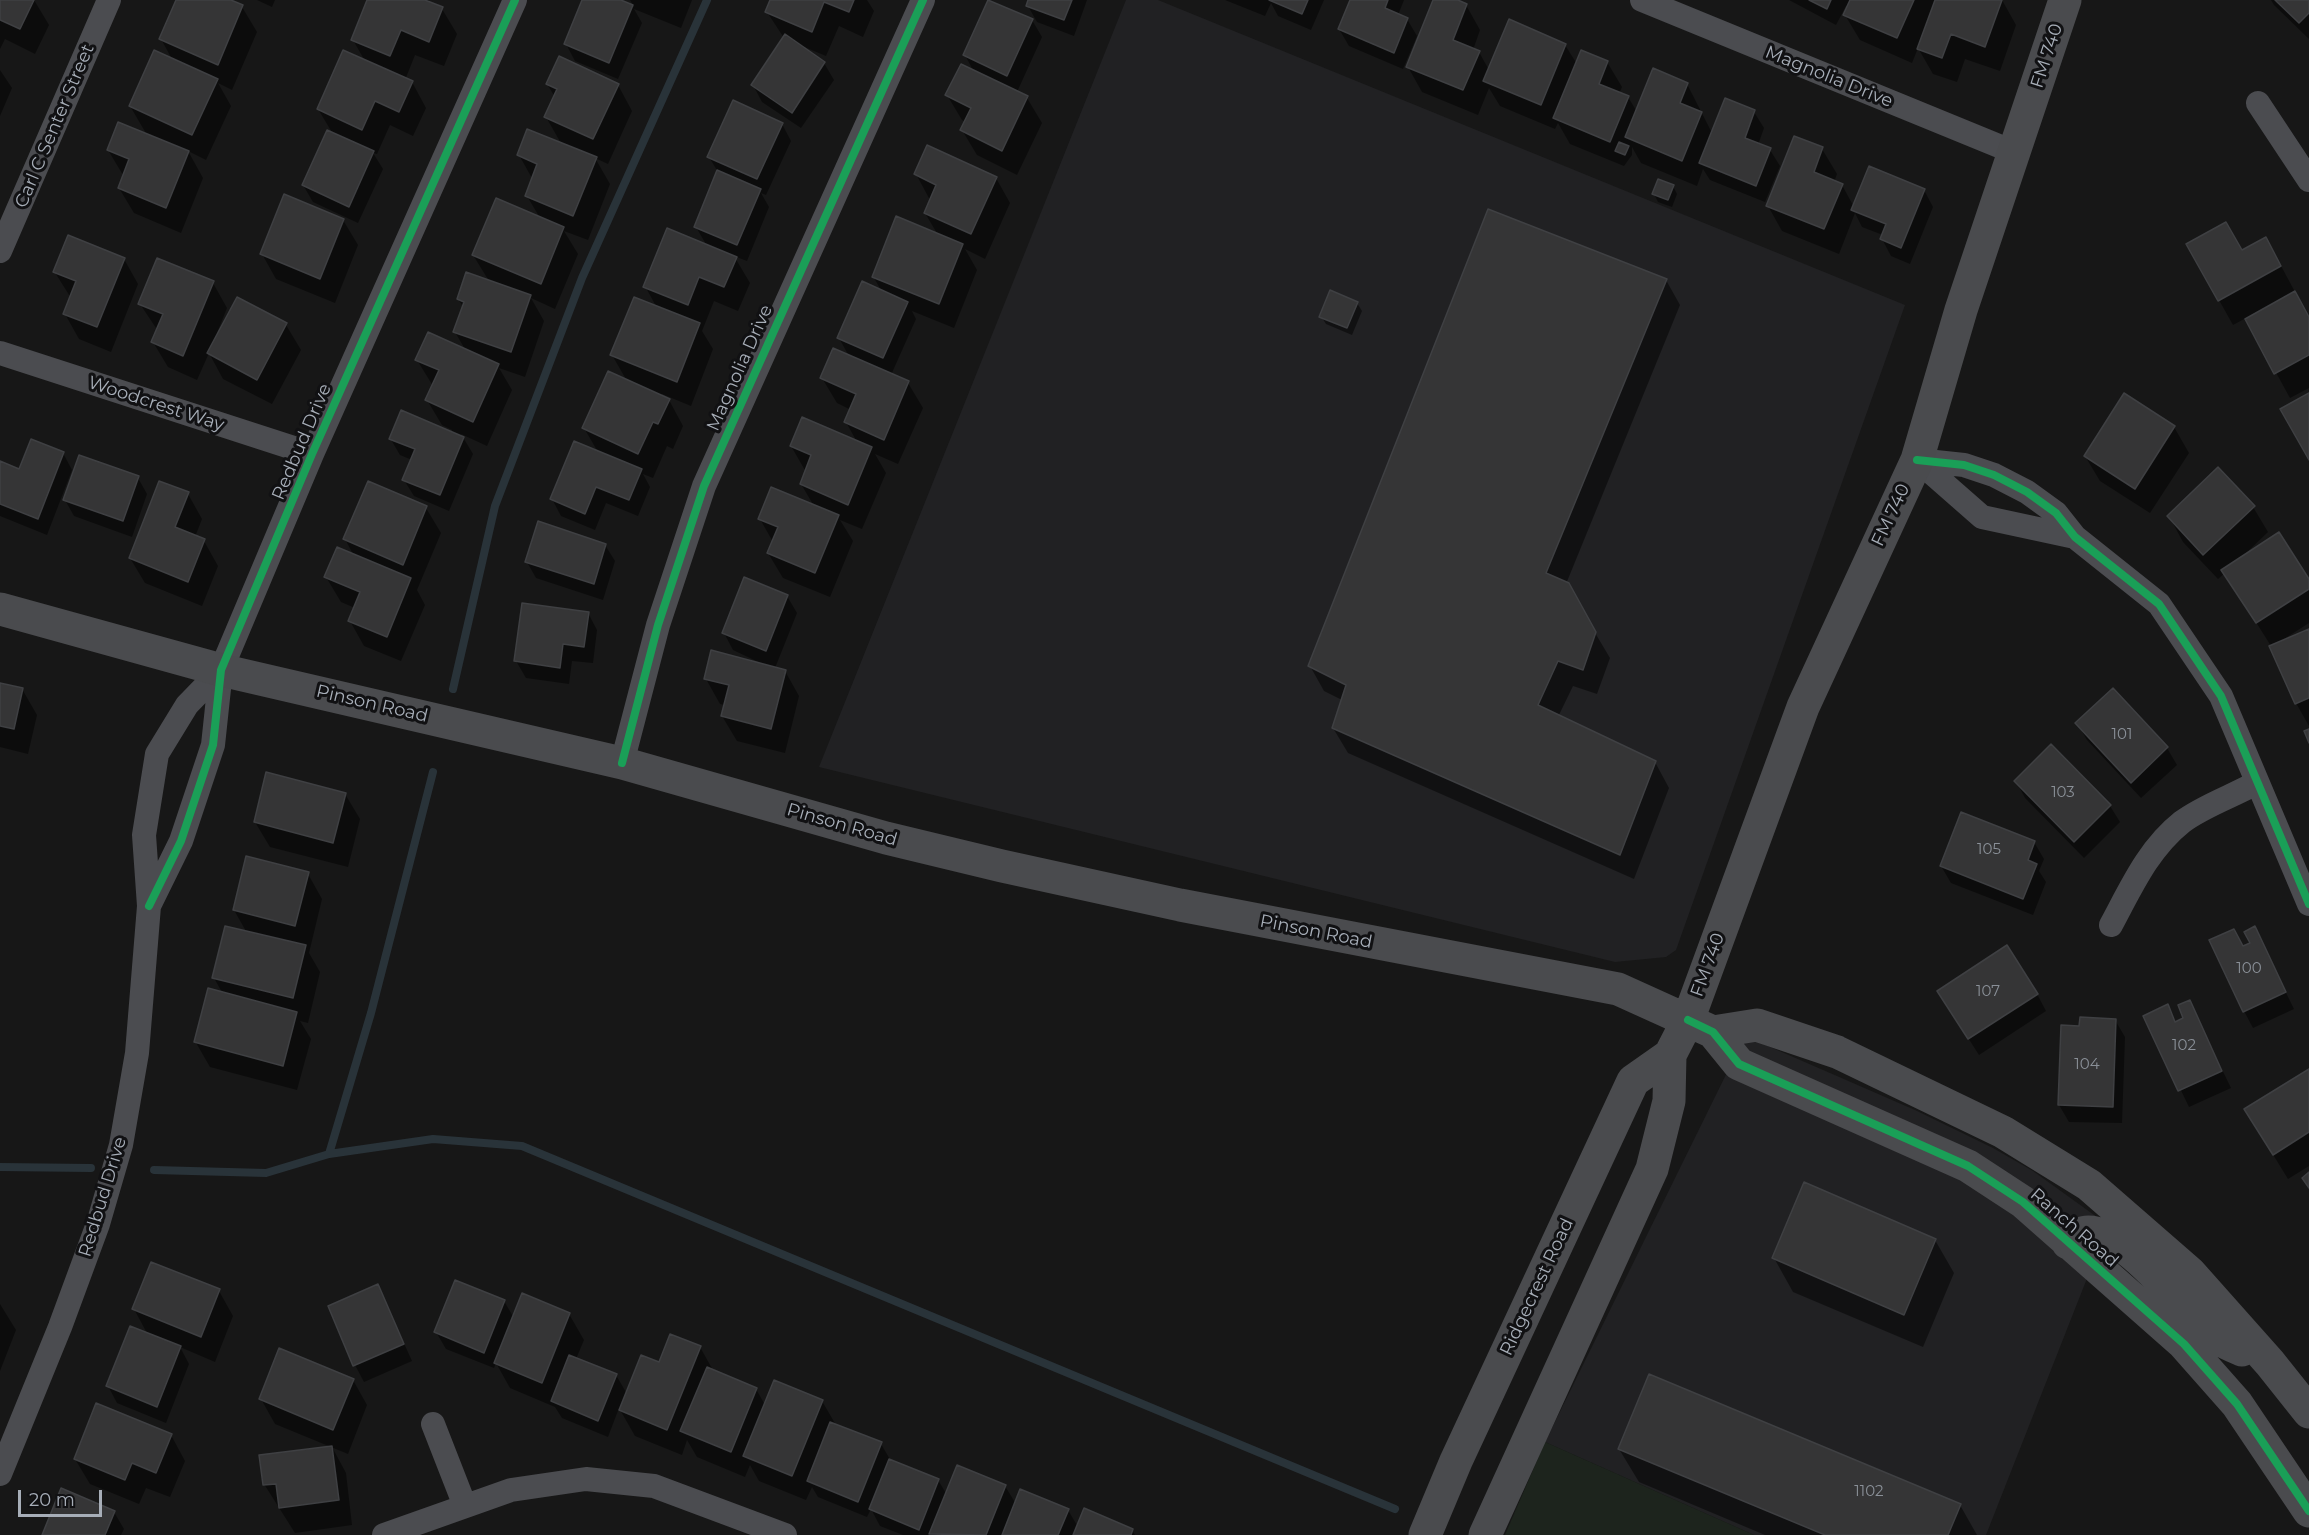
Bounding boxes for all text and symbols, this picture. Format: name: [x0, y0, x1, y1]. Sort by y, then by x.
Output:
street label: FM 740: [2026, 21, 2068, 91]
street label: Carl C Senter Street: [11, 41, 99, 211]
street label: Magnolia Drive: [1762, 42, 1896, 112]
street label: Magnolia Drive: [703, 302, 777, 434]
street label: Woodcrest Way: [85, 372, 227, 436]
street label: Redbud Drive: [268, 380, 336, 504]
street label: FM 740: [1867, 480, 1915, 550]
street label: Pinson Road: [314, 681, 430, 727]
house number: 101: [2112, 726, 2132, 744]
house number: 103: [2051, 784, 2075, 802]
street label: Pinson Road: [784, 799, 900, 851]
house number: 105: [1977, 841, 2001, 859]
street label: Pinson Road: [1258, 911, 1374, 953]
street label: FM 740: [1686, 930, 1730, 1000]
house number: 100: [2236, 960, 2262, 978]
house number: 107: [1976, 983, 2000, 1001]
house number: 102: [2172, 1037, 2196, 1055]
house number: 104: [2074, 1056, 2100, 1074]
street label: Redbud Drive: [74, 1134, 132, 1260]
street label: Ranch Road: [2026, 1184, 2122, 1272]
street label: Ridgecrest Road: [1496, 1215, 1578, 1359]
scale bar: [21, 1478, 105, 1516]
house number: 1102: [1854, 1483, 1884, 1501]
text: 20 m: [29, 1489, 75, 1511]

